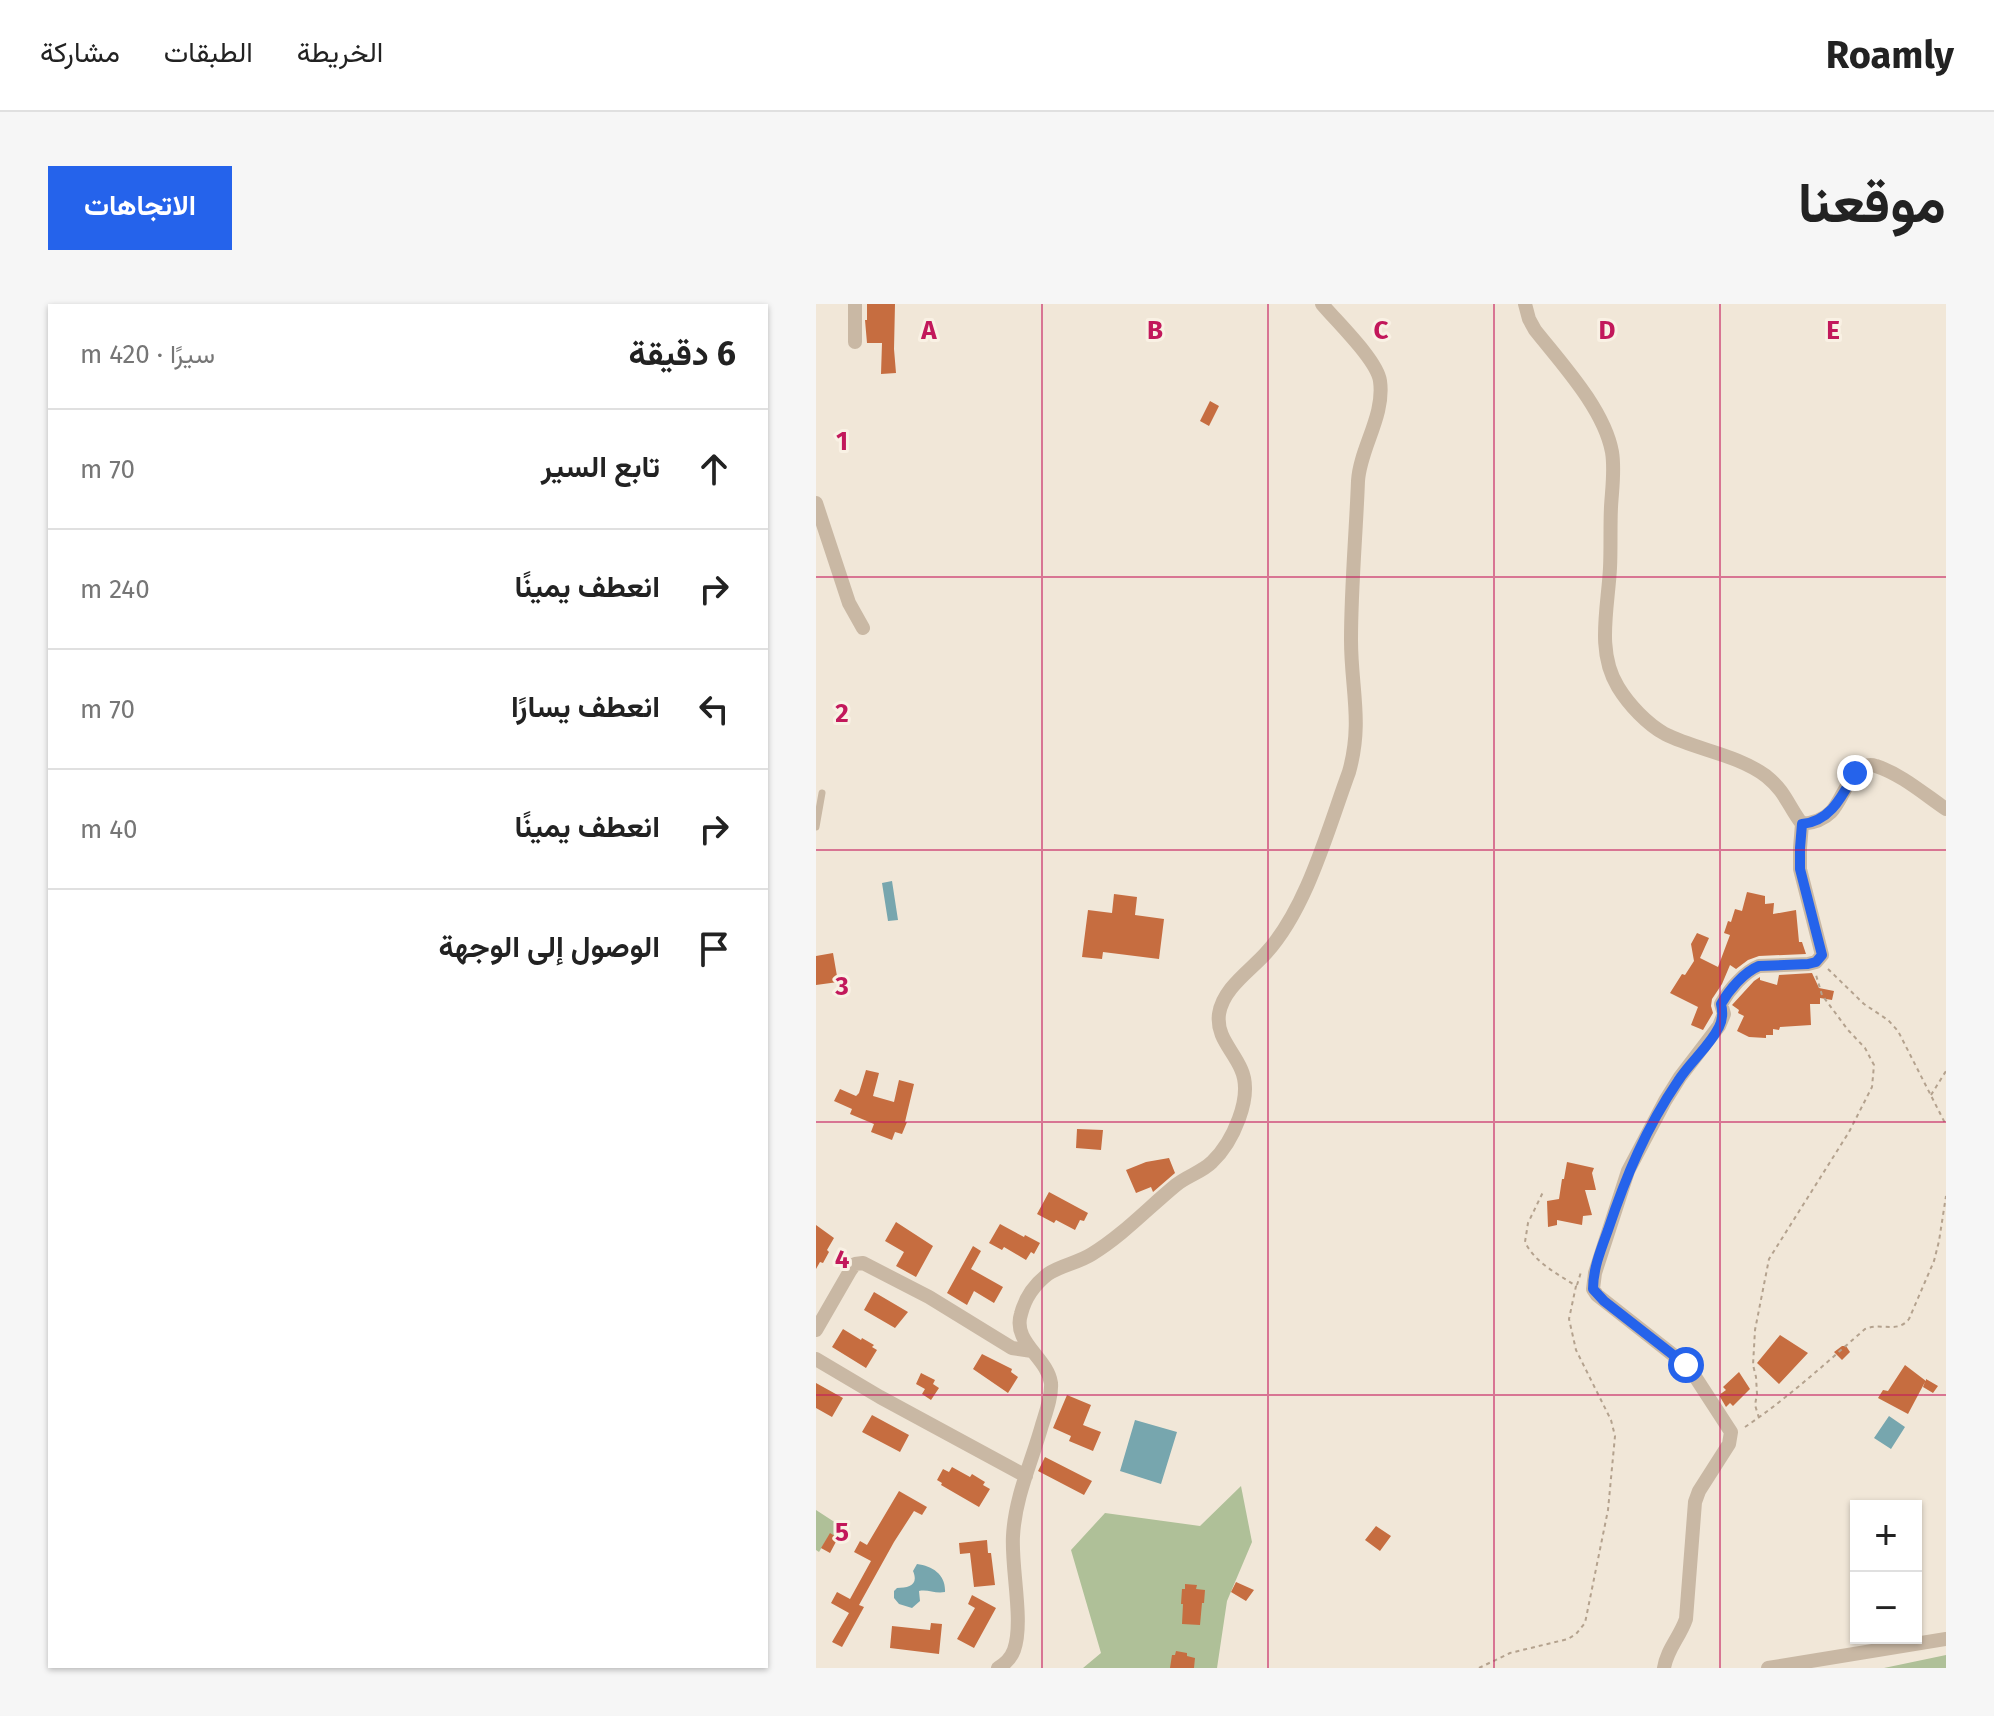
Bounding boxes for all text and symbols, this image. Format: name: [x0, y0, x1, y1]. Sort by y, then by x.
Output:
text: Roamly: [1826, 32, 1954, 78]
text: مشاركة: [40, 36, 120, 69]
text: الطبقات: [164, 36, 253, 69]
text: الخريطة: [297, 36, 383, 69]
button: الاتجاهات: [48, 166, 232, 250]
text: موقعنا: [1798, 170, 1946, 237]
text: A: [920, 315, 937, 346]
text: B: [1147, 315, 1163, 346]
text: C: [1374, 315, 1389, 346]
text: D: [1599, 315, 1616, 346]
text: E: [1826, 315, 1840, 346]
text: 6 دقيقة: [629, 333, 736, 374]
text: سيرًا · 420 m: [80, 339, 215, 370]
text: 1: [836, 426, 848, 457]
icon: ahead: [692, 447, 736, 491]
text: تابع السير: [541, 449, 660, 485]
text: 70 m: [80, 454, 135, 485]
icon: right: [692, 567, 736, 611]
text: انعطف يمينًا: [515, 569, 660, 605]
text: 240 m: [80, 574, 150, 605]
icon: left: [692, 687, 736, 731]
text: انعطف يسارًا: [511, 689, 660, 725]
text: 70 m: [80, 694, 135, 725]
text: 2: [835, 698, 849, 729]
route end: [1837, 755, 1873, 791]
icon: right: [692, 807, 736, 851]
text: انعطف يمينًا: [515, 809, 660, 845]
text: 40 m: [80, 814, 138, 845]
icon: arrive: [692, 927, 736, 971]
text: الوصول إلى الوجهة: [438, 929, 660, 965]
text: 3: [834, 971, 849, 1002]
text: 4: [835, 1244, 850, 1275]
route start: [1668, 1347, 1704, 1383]
map controls: [1850, 1500, 1922, 1644]
button: +: [1850, 1500, 1922, 1572]
text: 5: [835, 1517, 849, 1548]
button: −: [1850, 1572, 1922, 1644]

